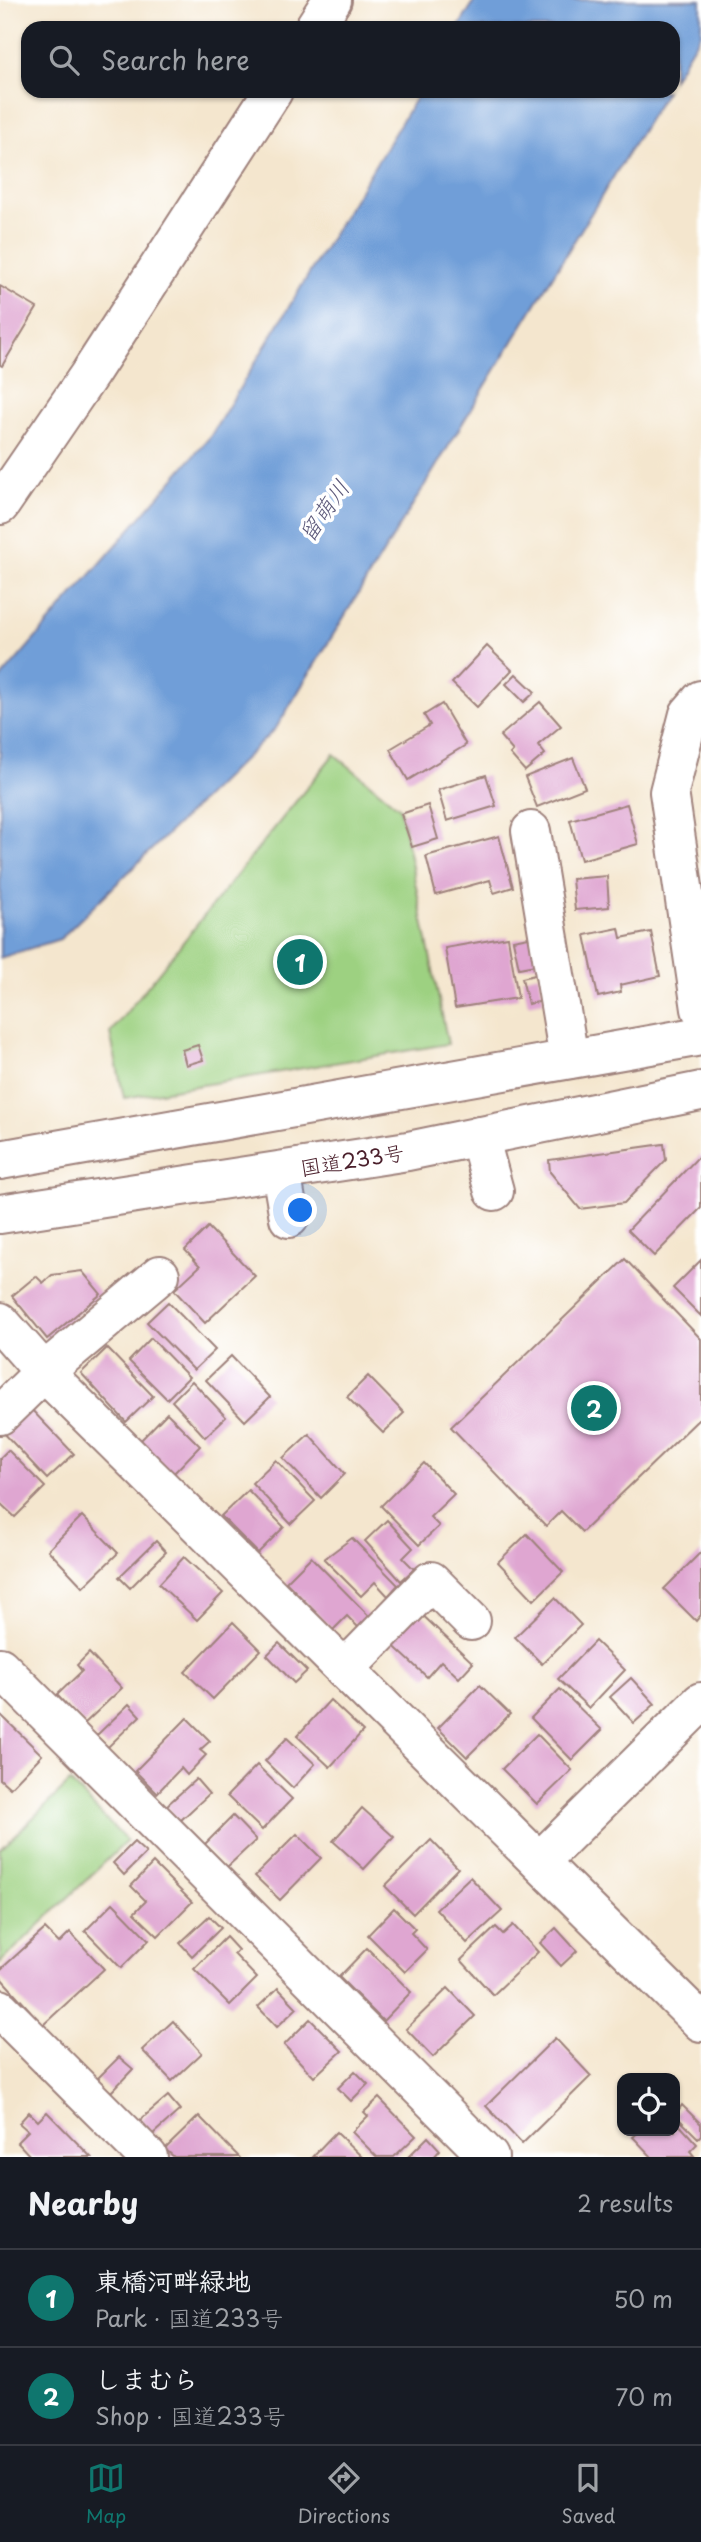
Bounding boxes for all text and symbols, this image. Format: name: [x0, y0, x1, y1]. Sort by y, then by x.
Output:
search box: [21, 21, 680, 98]
text: Search here: [101, 40, 250, 79]
icon: search: [45, 41, 83, 79]
water label: 留萌川: [289, 472, 357, 548]
pin: 1: [277, 936, 323, 988]
street label: 国道233号: [298, 1135, 406, 1183]
your location: [283, 1193, 317, 1227]
pin: 2: [571, 1382, 617, 1434]
map controls: [617, 2073, 680, 2136]
button: locate: [617, 2073, 680, 2136]
text: Nearby: [28, 2180, 138, 2225]
text: 2 results: [577, 2185, 673, 2220]
text: 東橋河畔緑地: [95, 2261, 251, 2300]
text: 1: [46, 2281, 57, 2316]
text: 50 m: [613, 2281, 673, 2316]
text: Park · 国道233号: [95, 2300, 283, 2335]
text: しまむら: [95, 2359, 199, 2398]
text: 2: [43, 2379, 59, 2414]
text: 70 m: [615, 2379, 673, 2414]
text: Shop · 国道233号: [95, 2398, 286, 2433]
tab: Map: [86, 2459, 126, 2529]
tab: Directions: [298, 2459, 390, 2529]
tab: Saved: [561, 2459, 615, 2529]

